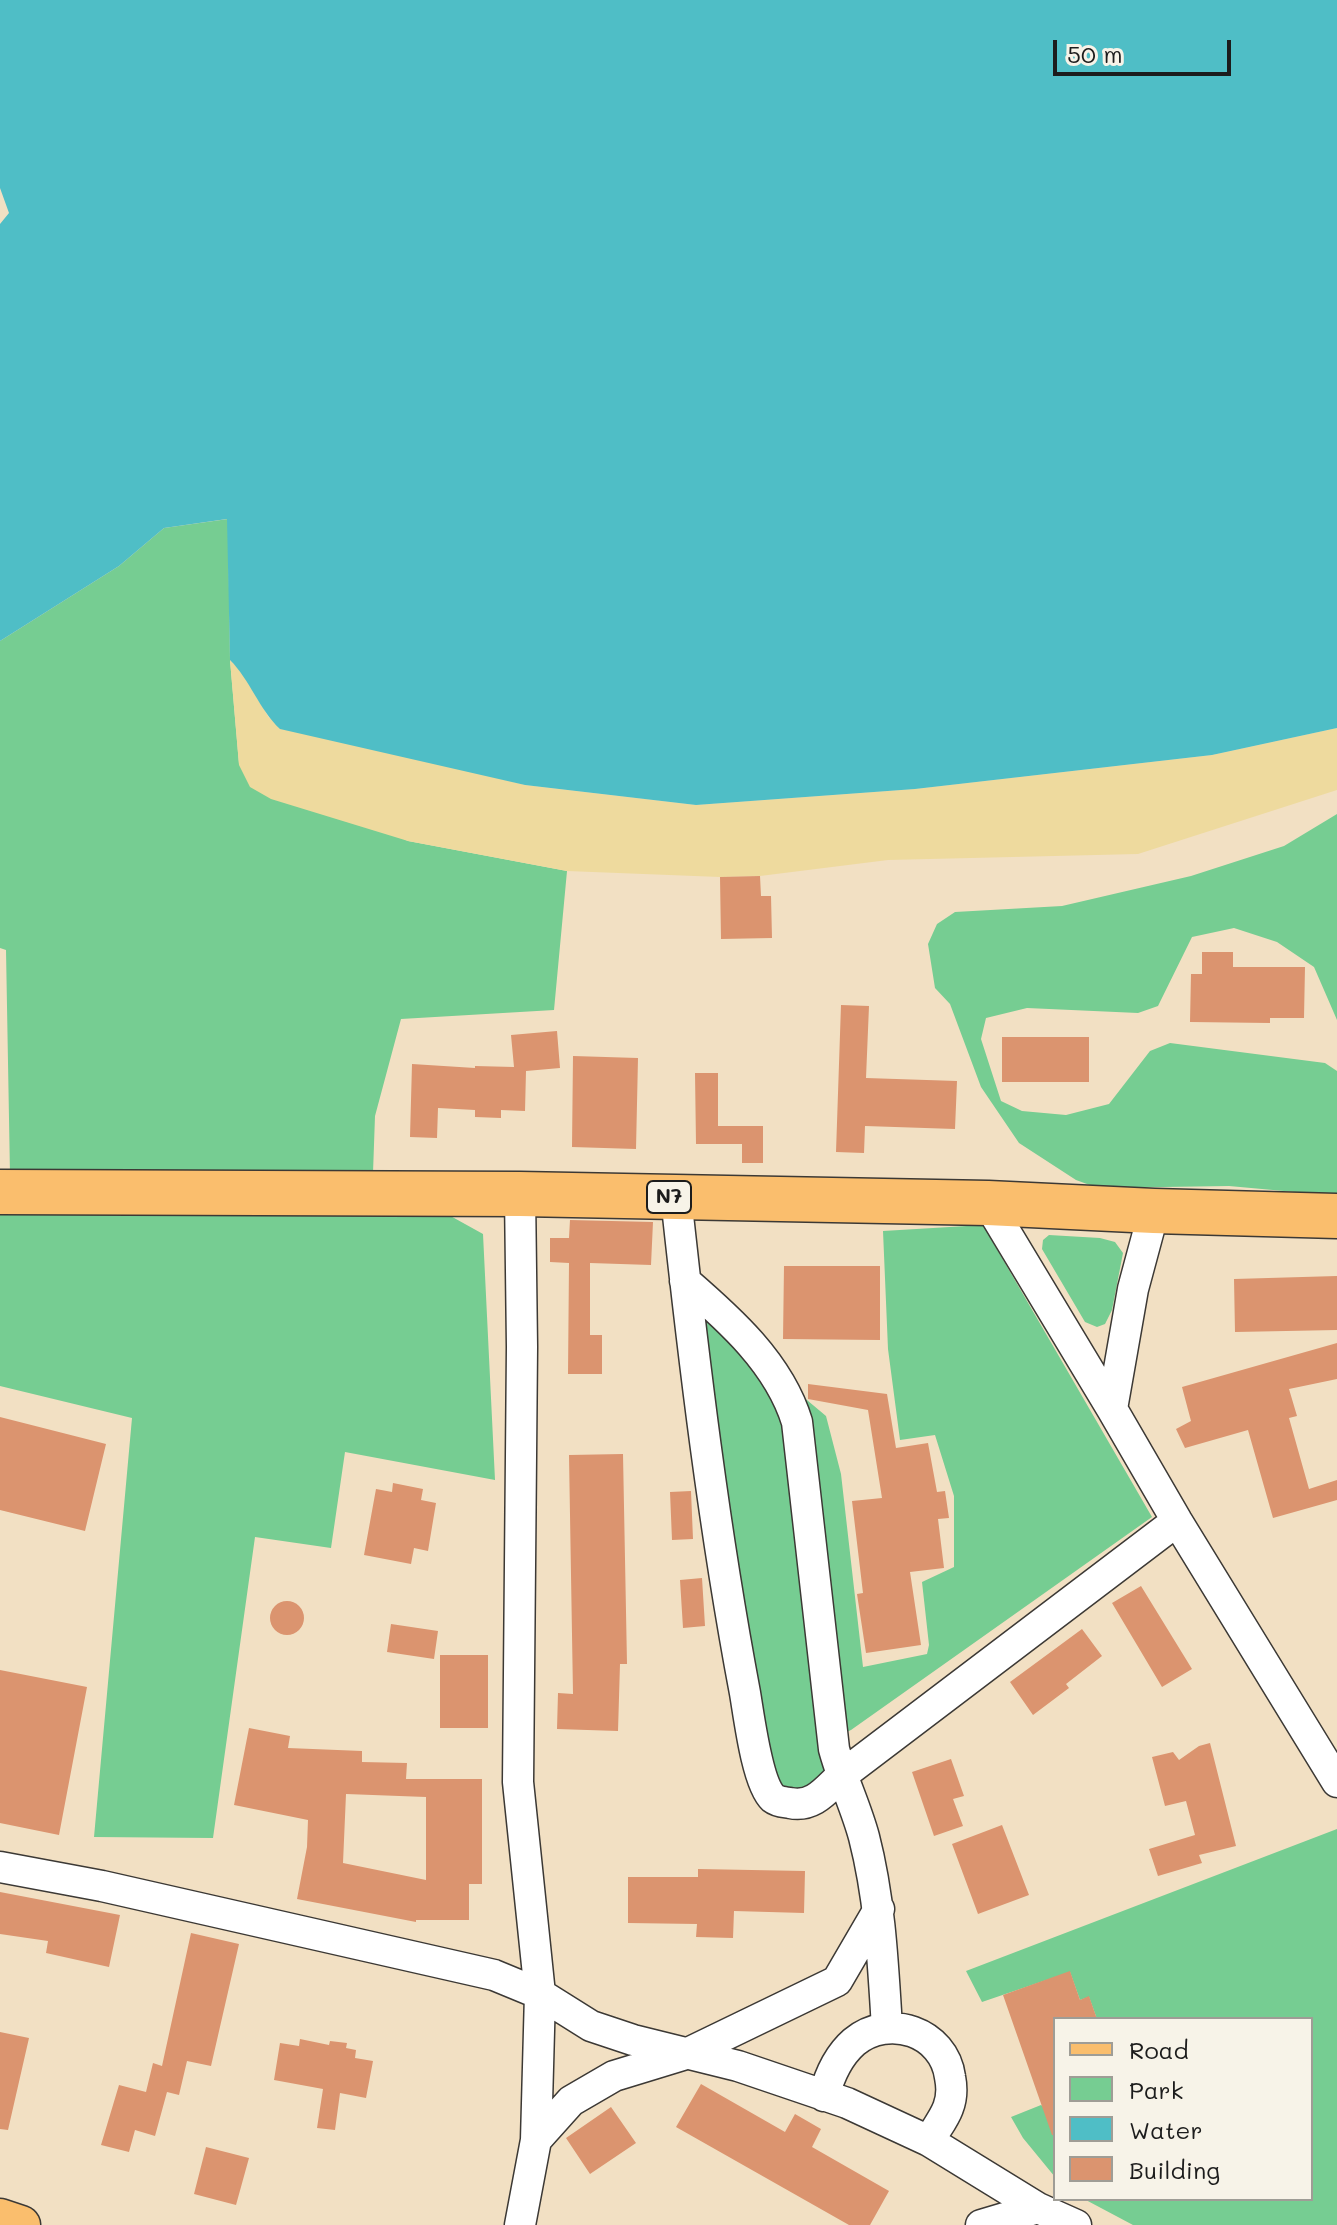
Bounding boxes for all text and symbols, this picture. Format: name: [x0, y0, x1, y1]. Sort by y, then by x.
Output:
scale bar: [1057, 24, 1235, 74]
text: 50 m: [1067, 38, 1123, 69]
road number: N7: [647, 1181, 691, 1213]
legend: [1053, 2017, 1313, 2201]
text: Road: [1129, 2034, 1189, 2065]
text: Park: [1129, 2074, 1183, 2105]
text: Water: [1129, 2114, 1203, 2145]
text: Building: [1129, 2154, 1220, 2185]

